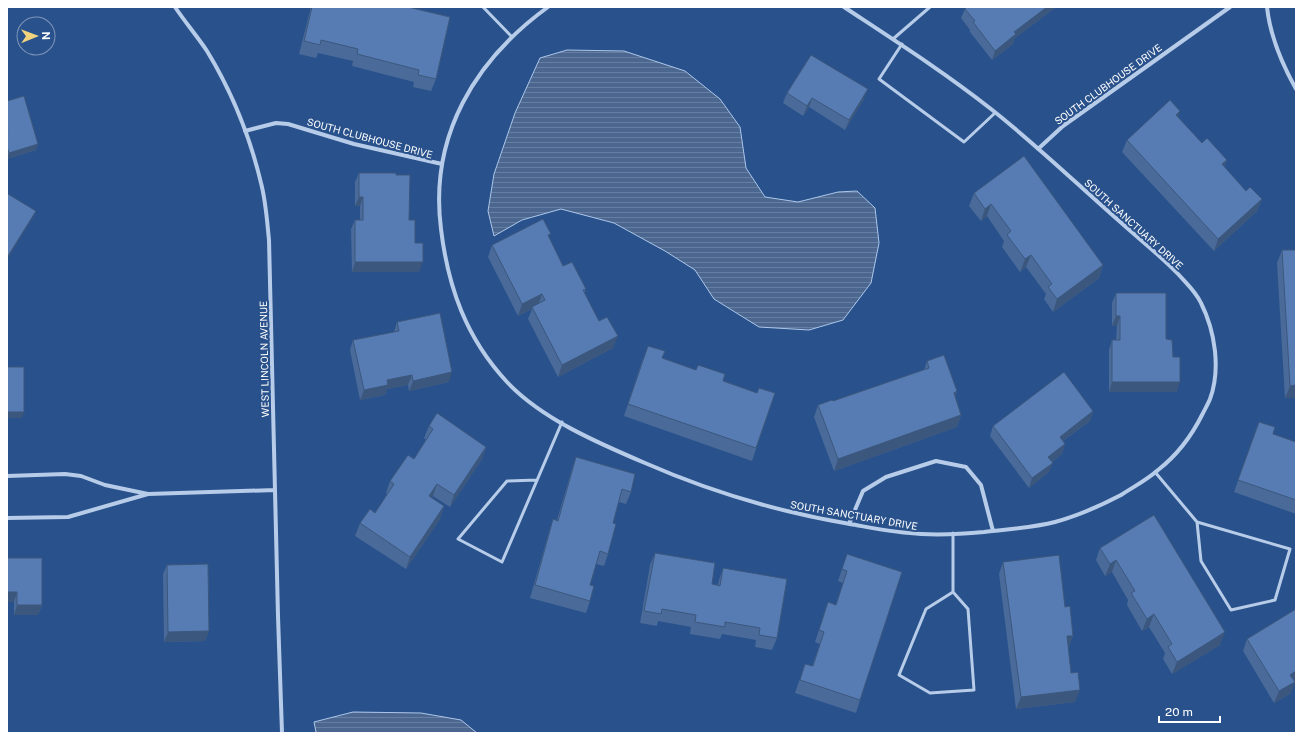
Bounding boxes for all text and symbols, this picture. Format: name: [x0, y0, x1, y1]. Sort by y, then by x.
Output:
north arrow: [16, 16, 56, 56]
text: N: [40, 31, 52, 40]
street label: SOUTH CLUBHOUSE DRIVE: [1052, 41, 1164, 127]
street label: SOUTH CLUBHOUSE DRIVE: [306, 115, 434, 161]
street label: SOUTH SANCTUARY DRIVE: [1082, 176, 1186, 272]
street label: WEST LINCOLN AVENUE: [257, 301, 271, 417]
street label: SOUTH SANCTUARY DRIVE: [790, 498, 918, 532]
scale bar: [1159, 698, 1220, 724]
text: 20 m: [1165, 705, 1193, 719]

